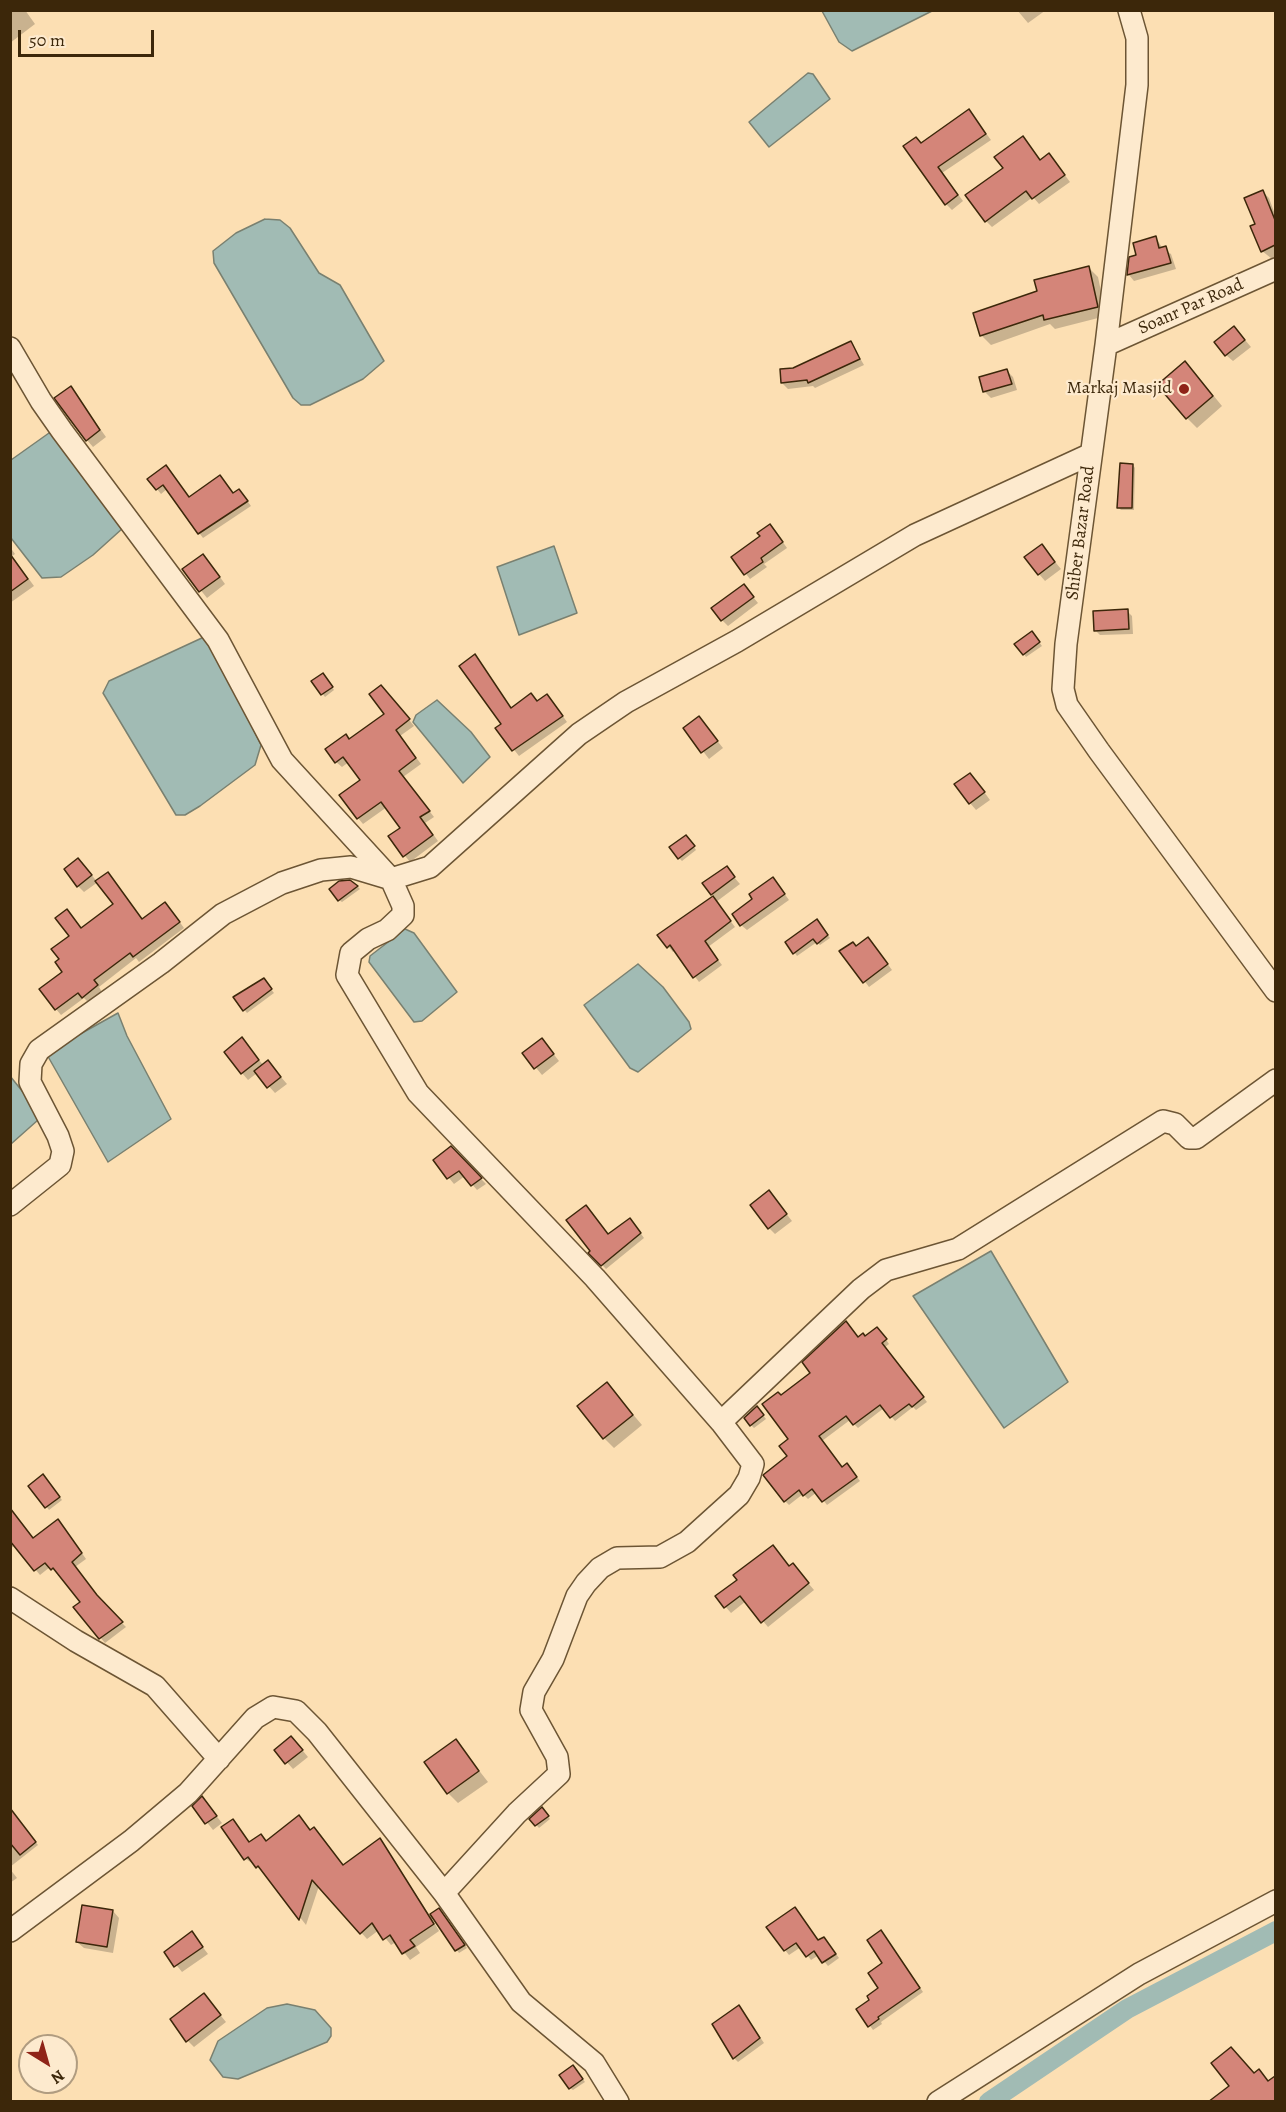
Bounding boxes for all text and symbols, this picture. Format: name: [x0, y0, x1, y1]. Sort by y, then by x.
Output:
scale bar: [21, 18, 158, 56]
text: 50 m: [29, 28, 65, 52]
street label: Soanr Par Road: [1135, 274, 1247, 340]
place label: Markaj Masjid: [1067, 378, 1172, 400]
marker: Markaj Masjid: [1177, 382, 1191, 396]
street label: Shiber Bazar Road: [1062, 464, 1100, 602]
north arrow: [18, 2034, 78, 2094]
text: N: [46, 2064, 69, 2089]

